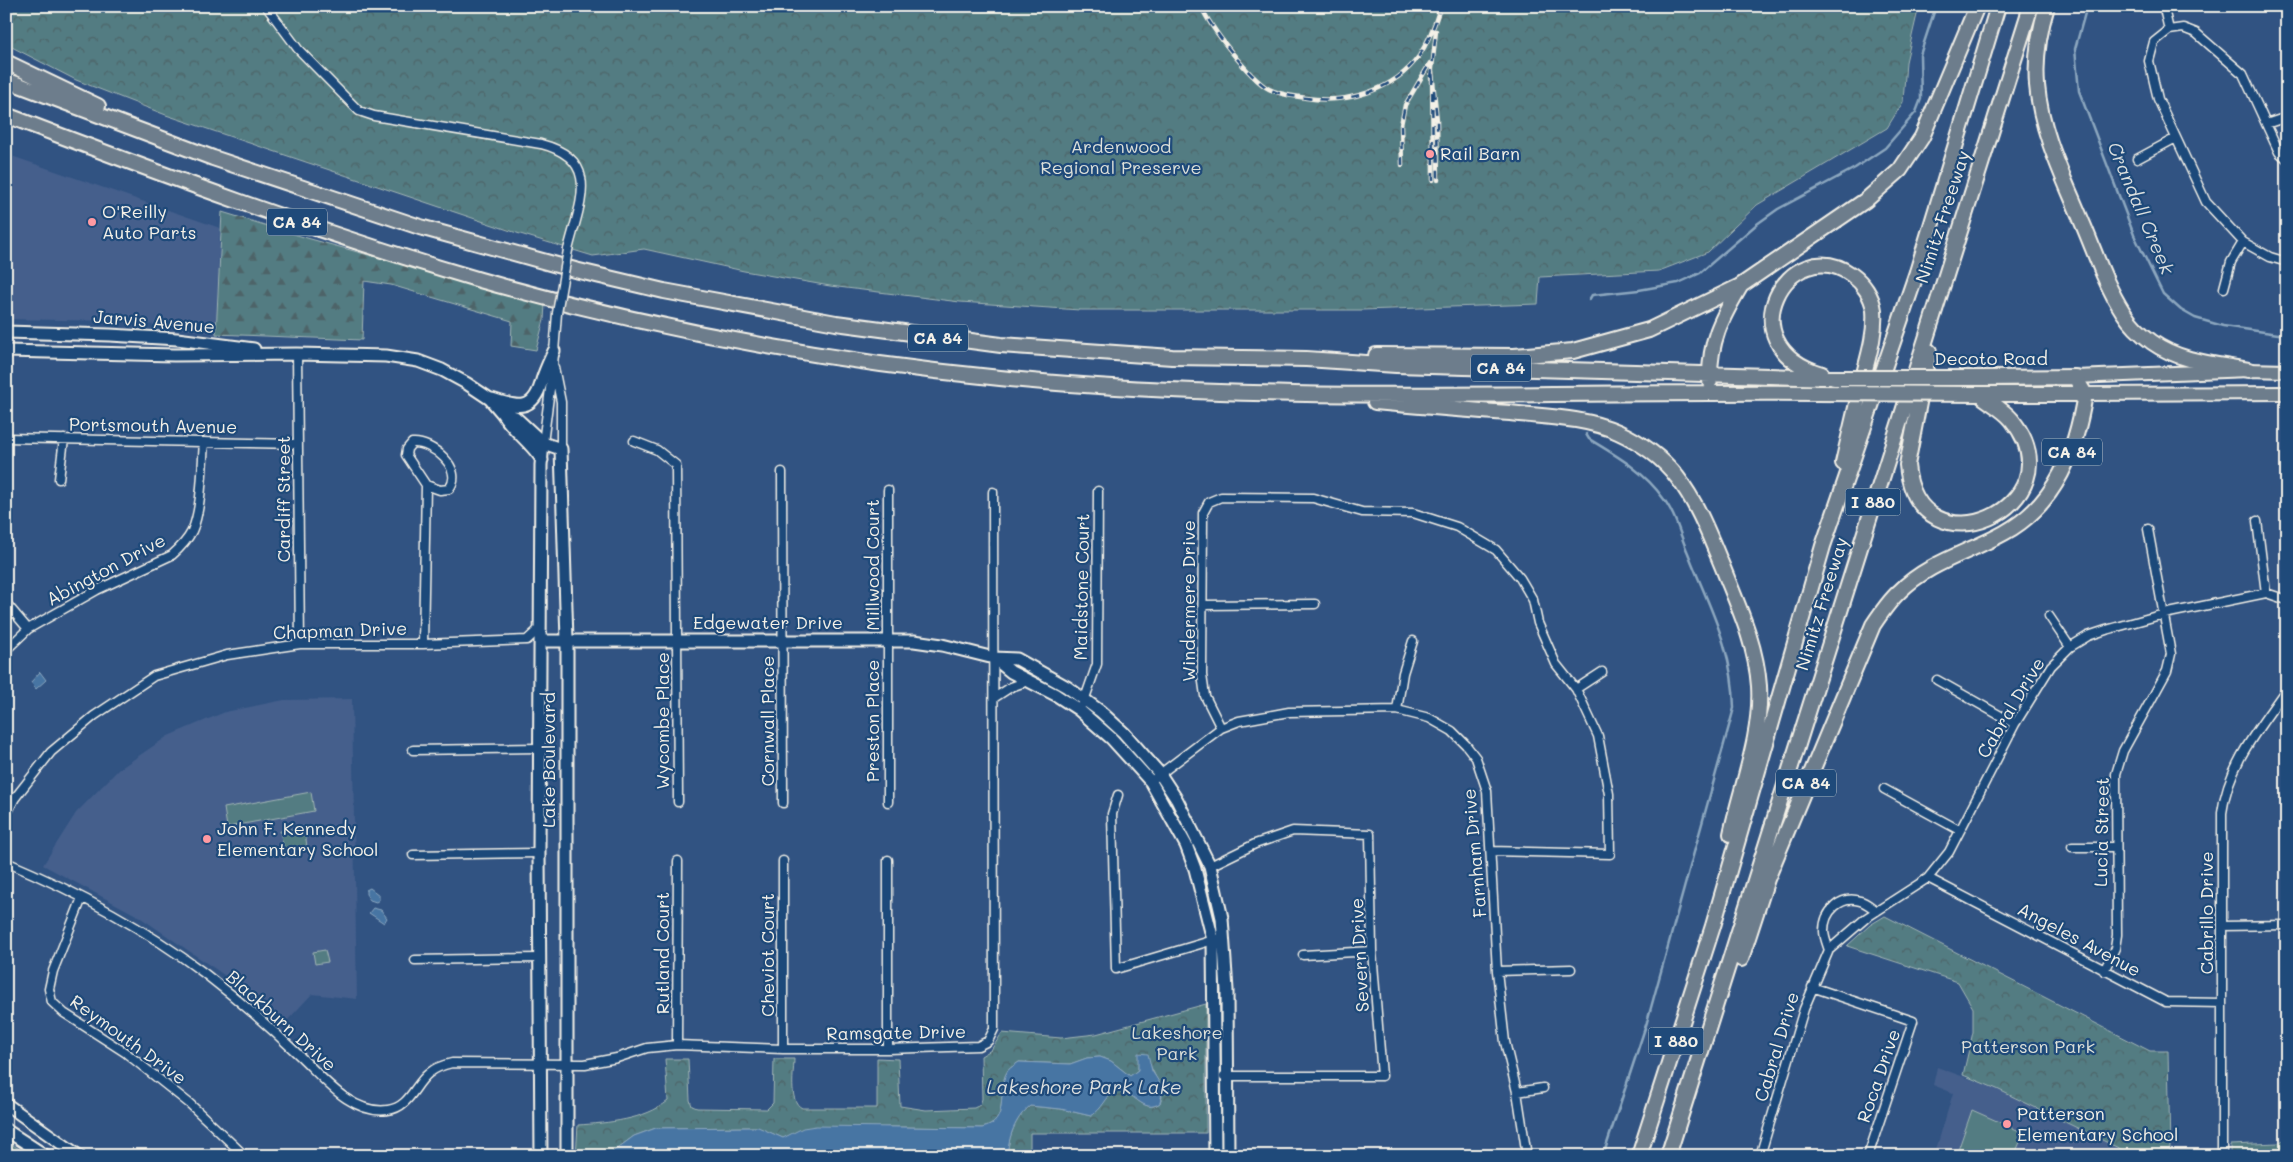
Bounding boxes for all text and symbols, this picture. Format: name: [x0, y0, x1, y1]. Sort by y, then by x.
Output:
park label: Ardenwood Regional Preserve: [1040, 134, 1202, 179]
water label: Crandall Creek: [2102, 138, 2181, 279]
place label: Rail Barn: [1440, 141, 1520, 165]
street label: Nimitz Freeway: [1909, 147, 1975, 286]
marker: Rail Barn: [1424, 148, 1436, 160]
place label: O'Reilly Auto Parts: [102, 199, 197, 244]
road number: CA 84: [267, 208, 327, 236]
marker: O'Reilly Auto Parts: [86, 216, 98, 228]
street label: Jarvis Avenue: [92, 304, 216, 338]
road number: CA 84: [908, 324, 968, 352]
street label: Decoto Road: [1934, 346, 2048, 370]
road number: CA 84: [1471, 354, 1531, 382]
street label: Portsmouth Avenue: [69, 412, 237, 438]
street label: Cardiff Street: [271, 435, 295, 563]
road number: CA 84: [2042, 438, 2102, 466]
road number: I 880: [1846, 488, 1900, 516]
street label: Millwood Court: [860, 499, 884, 631]
street label: Maidstone Court: [1068, 513, 1094, 661]
street label: Windermere Drive: [1176, 520, 1200, 682]
street label: Abington Drive: [42, 528, 169, 611]
street label: Nimitz Freeway: [1789, 534, 1853, 673]
street label: Edgewater Drive: [693, 610, 843, 634]
street label: Chapman Drive: [272, 616, 407, 644]
street label: Wycombe Place: [650, 652, 674, 790]
street label: Cabral Drive: [1971, 653, 2050, 762]
street label: Cornwall Place: [755, 656, 779, 786]
street label: Preston Place: [860, 660, 884, 782]
street label: Lake Boulevard: [536, 692, 560, 828]
road number: CA 84: [1776, 770, 1836, 796]
street label: Lucia Street: [2088, 777, 2114, 887]
street label: Farnham Drive: [1456, 788, 1492, 919]
place label: John F. Kennedy Elementary School: [217, 816, 379, 861]
marker: John F. Kennedy Elementary School: [201, 833, 213, 845]
street label: Cabrillo Drive: [2194, 851, 2218, 975]
street label: Rutland Court: [650, 892, 674, 1014]
street label: Cheviot Court: [755, 893, 779, 1017]
street label: Angeles Avenue: [2014, 896, 2145, 982]
street label: Severn Drive: [1344, 897, 1374, 1013]
street label: Blackburn Drive: [221, 964, 342, 1076]
street label: Reymouth Drive: [66, 989, 192, 1090]
street label: Cabral Drive: [1748, 989, 1804, 1105]
street label: Ramsgate Drive: [826, 1019, 966, 1045]
park label: Lakeshore Park: [1131, 1020, 1223, 1065]
street label: Roca Drive: [1851, 1026, 1905, 1126]
road number: I 880: [1648, 1028, 1704, 1054]
park label: Patterson Park: [1961, 1034, 2095, 1058]
water label: Lakeshore Park Lake: [986, 1074, 1182, 1099]
place label: Patterson Elementary School: [2017, 1101, 2179, 1146]
marker: Patterson Elementary School: [2001, 1118, 2013, 1130]

